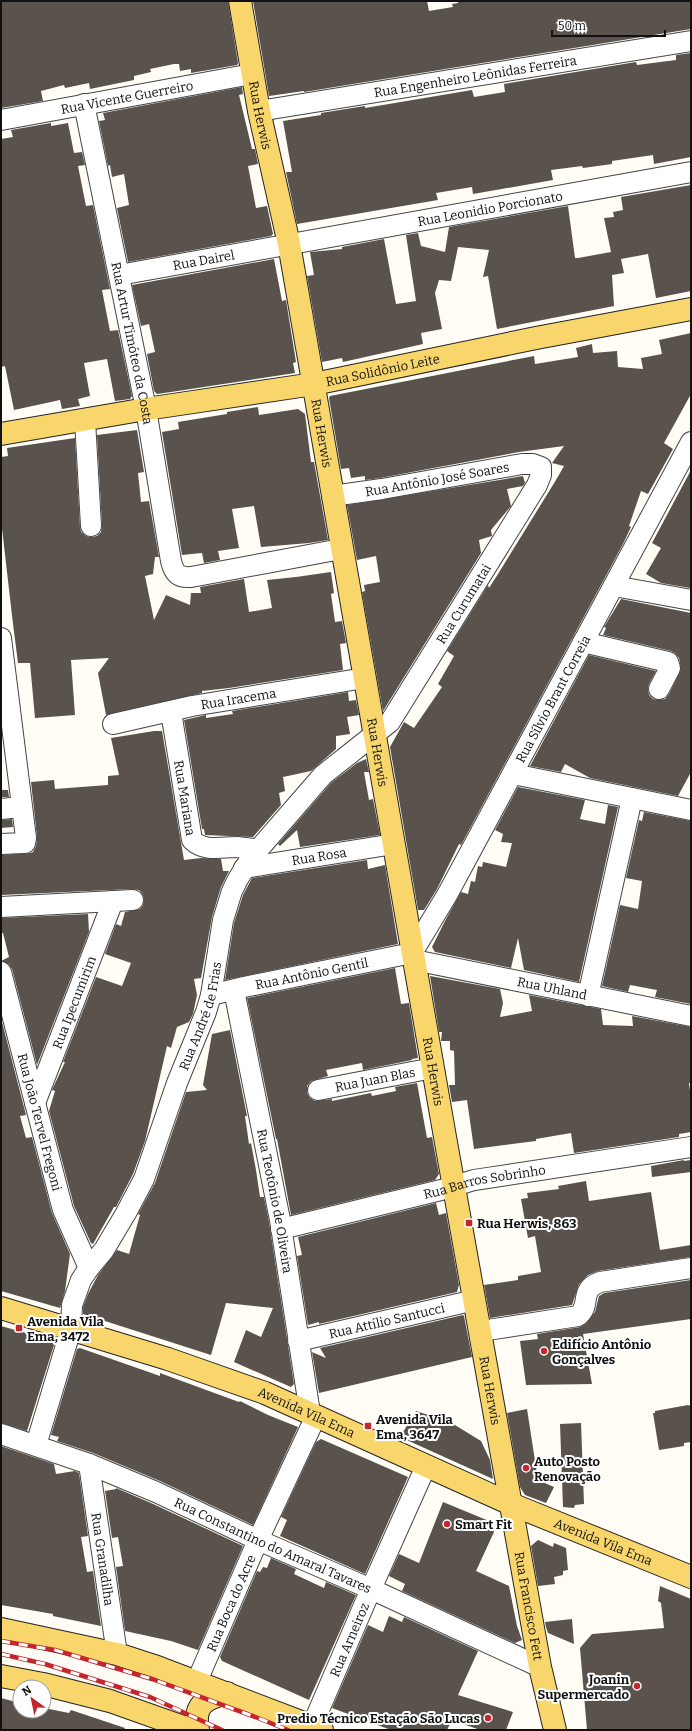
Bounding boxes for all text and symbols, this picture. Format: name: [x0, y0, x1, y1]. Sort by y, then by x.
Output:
scale bar: [552, 12, 665, 38]
text: 50 m: [558, 19, 587, 33]
street label: Rua Engenheiro Leônidas Ferreira: [373, 53, 578, 100]
street label: Rua Vicente Guerreiro: [60, 78, 194, 117]
street label: Rua Herwis: [246, 80, 274, 151]
street label: Rua Leonidio Porcionato: [416, 188, 564, 229]
street label: Rua Dairel: [172, 247, 236, 273]
street label: Rua Artur Timóteo da Costa: [108, 261, 155, 426]
street label: Rua Solidônio Leite: [324, 351, 441, 389]
street label: Rua Herwis: [308, 398, 335, 469]
street label: Rua Antônio José Soares: [364, 459, 510, 500]
street label: Rua Curumatai: [433, 561, 494, 647]
street label: Rua Sílvio Brant Correia: [513, 633, 594, 765]
street label: Rua Iracema: [200, 685, 277, 712]
street label: Rua Herwis: [364, 717, 391, 788]
street label: Rua Mariana: [171, 759, 198, 837]
street label: Rua Rosa: [291, 845, 348, 868]
street label: Rua Ipecumirim: [50, 953, 99, 1051]
street label: Rua Antônio Gentil: [254, 955, 370, 993]
street label: Rua André de Frias: [176, 961, 224, 1072]
street label: Rua Uhland: [516, 974, 589, 1003]
street label: Rua Herwis: [420, 1036, 446, 1107]
street label: Rua João Tervel Fregoni: [14, 1052, 65, 1193]
street label: Rua Juan Blas: [334, 1065, 416, 1095]
street label: Rua Teotônio de Oliveira: [254, 1128, 295, 1274]
street label: Rua Barros Sobrinho: [422, 1162, 547, 1202]
place label: Rua Herwis, 863: [477, 1216, 577, 1231]
marker: Rua Herwis, 863: [464, 1218, 474, 1228]
street label: Rua Attílio Santucci: [327, 1300, 446, 1342]
place label: Avenida Vila Ema, 3472: [27, 1314, 105, 1344]
marker: Avenida Vila Ema, 3472: [14, 1323, 24, 1333]
place label: Edifício Antônio Gonçalves: [552, 1337, 652, 1367]
marker: Edifício Antônio Gonçalves: [539, 1346, 549, 1356]
street label: Rua Herwis: [476, 1355, 503, 1426]
street label: Avenida Vila Ema: [256, 1384, 357, 1441]
place label: Avenida Vila Ema, 3647: [376, 1412, 454, 1442]
marker: Avenida Vila Ema, 3647: [363, 1421, 373, 1431]
place label: Auto Posto Renovação: [534, 1454, 601, 1484]
marker: Auto Posto Renovação: [521, 1463, 531, 1473]
street label: Rua Constantino do Amaral Tavares: [172, 1495, 373, 1596]
street label: Rua Granadilha: [88, 1511, 117, 1607]
street label: Avenida Vila Ema: [552, 1515, 655, 1569]
place label: Smart Fit: [455, 1517, 512, 1532]
marker: Smart Fit: [442, 1519, 452, 1529]
street label: Rua Francisco Fett: [511, 1550, 546, 1662]
street label: Rua Boca do Acre: [204, 1553, 259, 1654]
street label: Rua Arneiroz: [327, 1601, 372, 1679]
place label: Joanin Supermercado: [538, 1672, 630, 1702]
north arrow: [12, 1679, 52, 1719]
marker: Joanin Supermercado: [632, 1681, 642, 1691]
text: N: [20, 1683, 34, 1699]
place label: Predio Técnico Estação São Lucas: [277, 1711, 480, 1726]
marker: Predio Técnico Estação São Lucas: [483, 1713, 493, 1723]

